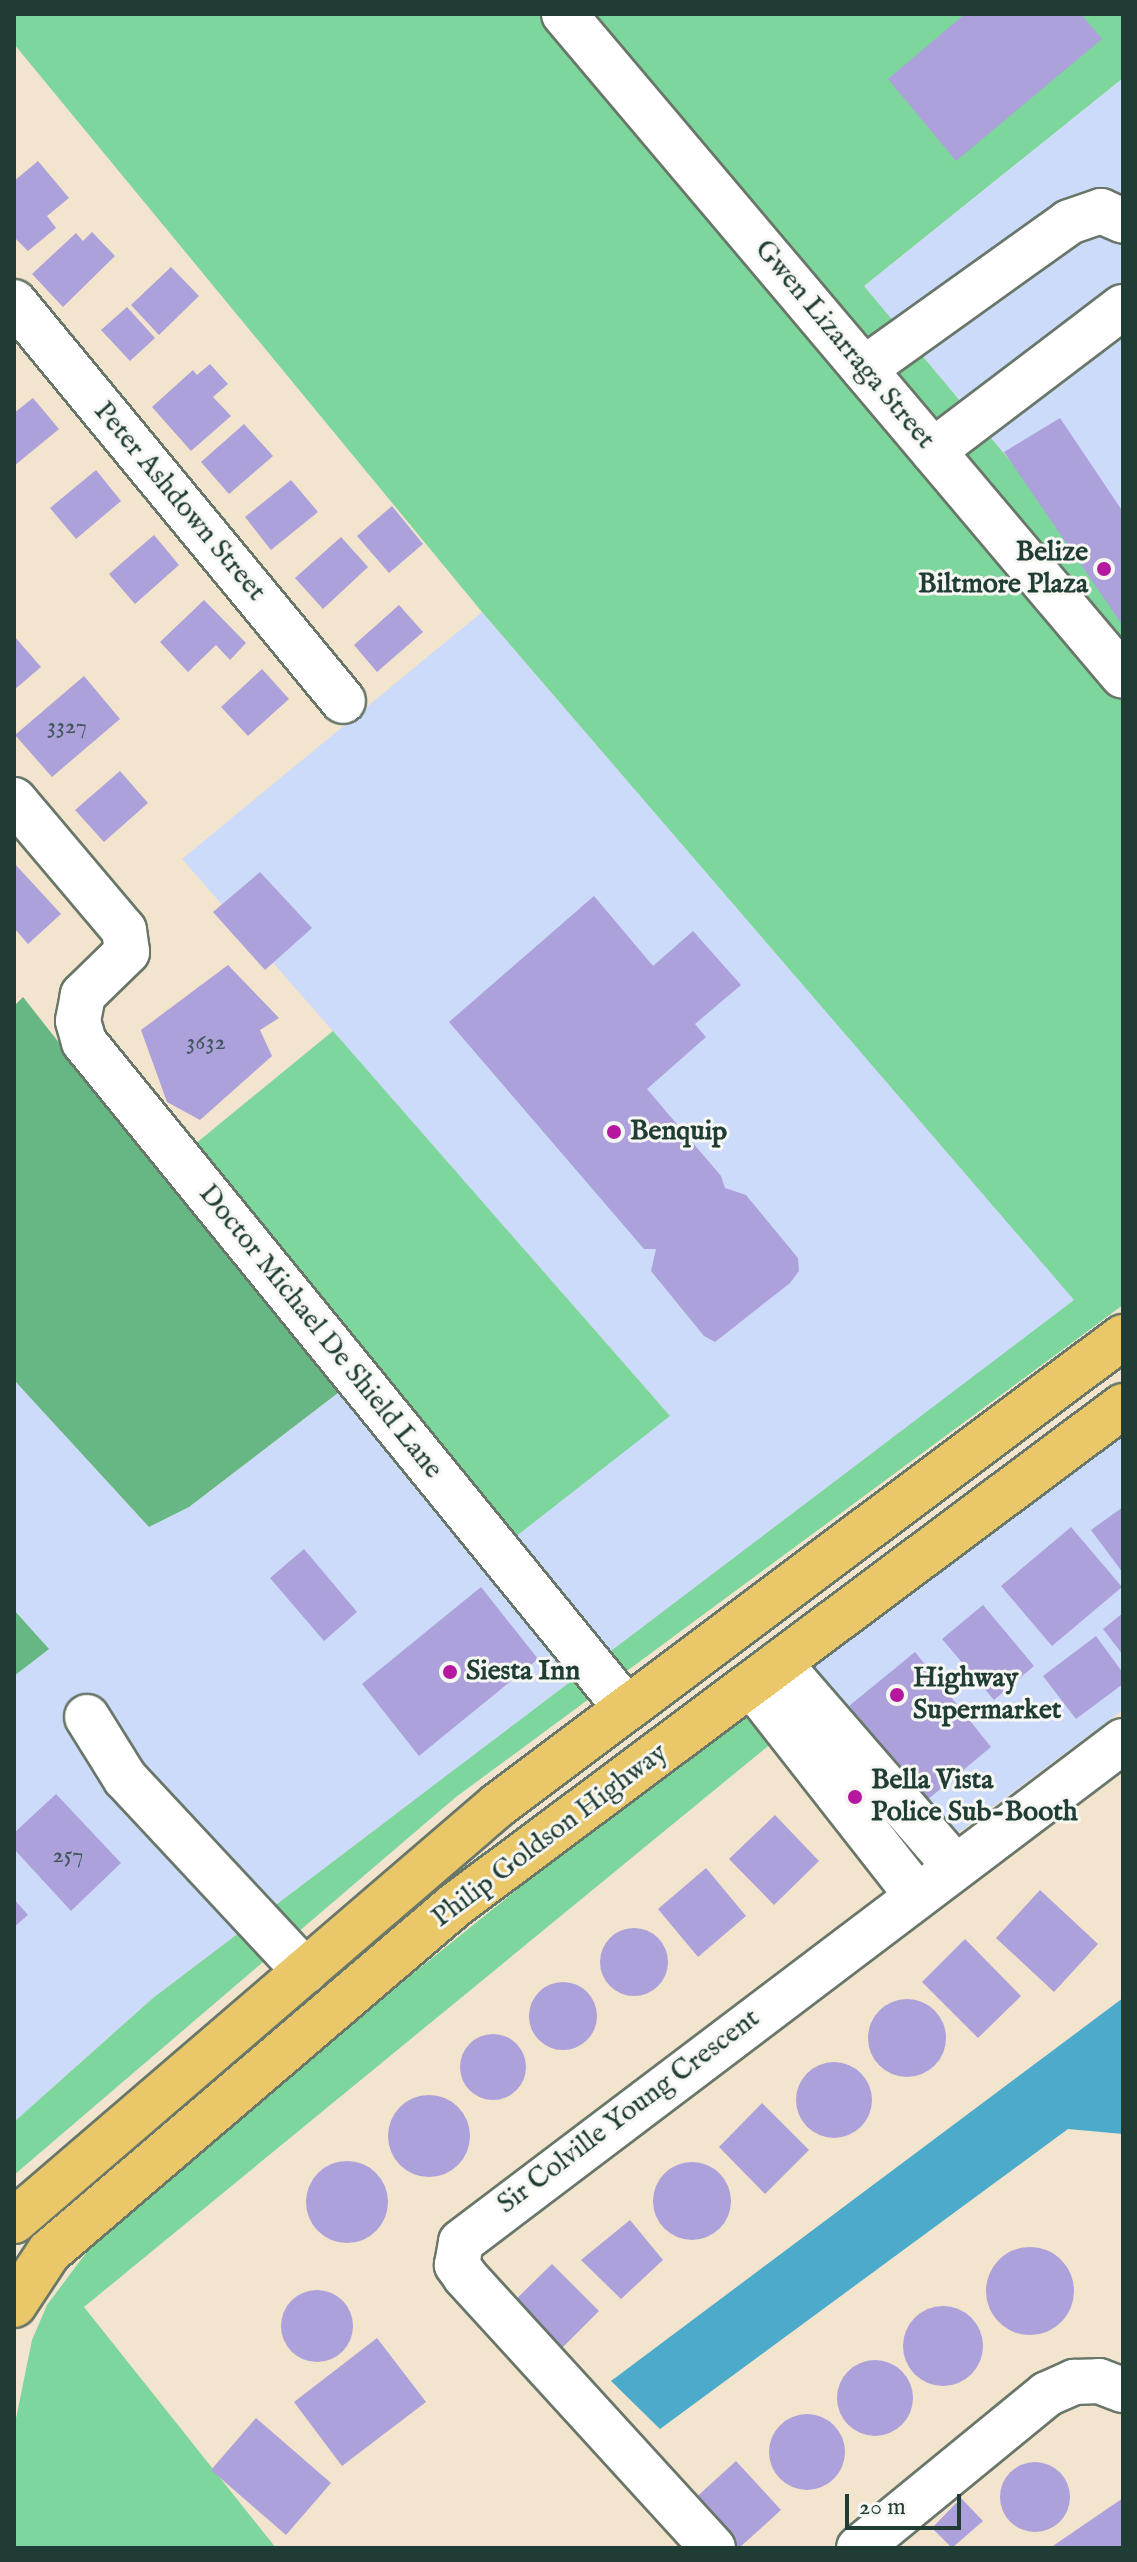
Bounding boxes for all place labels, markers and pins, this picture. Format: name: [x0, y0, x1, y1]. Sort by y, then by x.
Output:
place label: Belize Biltmore Plaza: [918, 536, 1088, 602]
marker: Belize Biltmore Plaza: [1095, 560, 1113, 578]
place label: Benquip: [630, 1115, 727, 1149]
marker: Benquip: [605, 1123, 623, 1141]
place label: Siesta Inn: [466, 1655, 580, 1689]
place label: Highway Supermarket: [913, 1662, 1061, 1728]
marker: Siesta Inn: [441, 1663, 459, 1681]
marker: Highway Supermarket: [888, 1686, 906, 1704]
place label: Bella Vista Police Sub-Booth: [871, 1764, 1078, 1830]
marker: Bella Vista Police Sub-Booth: [846, 1788, 864, 1806]

